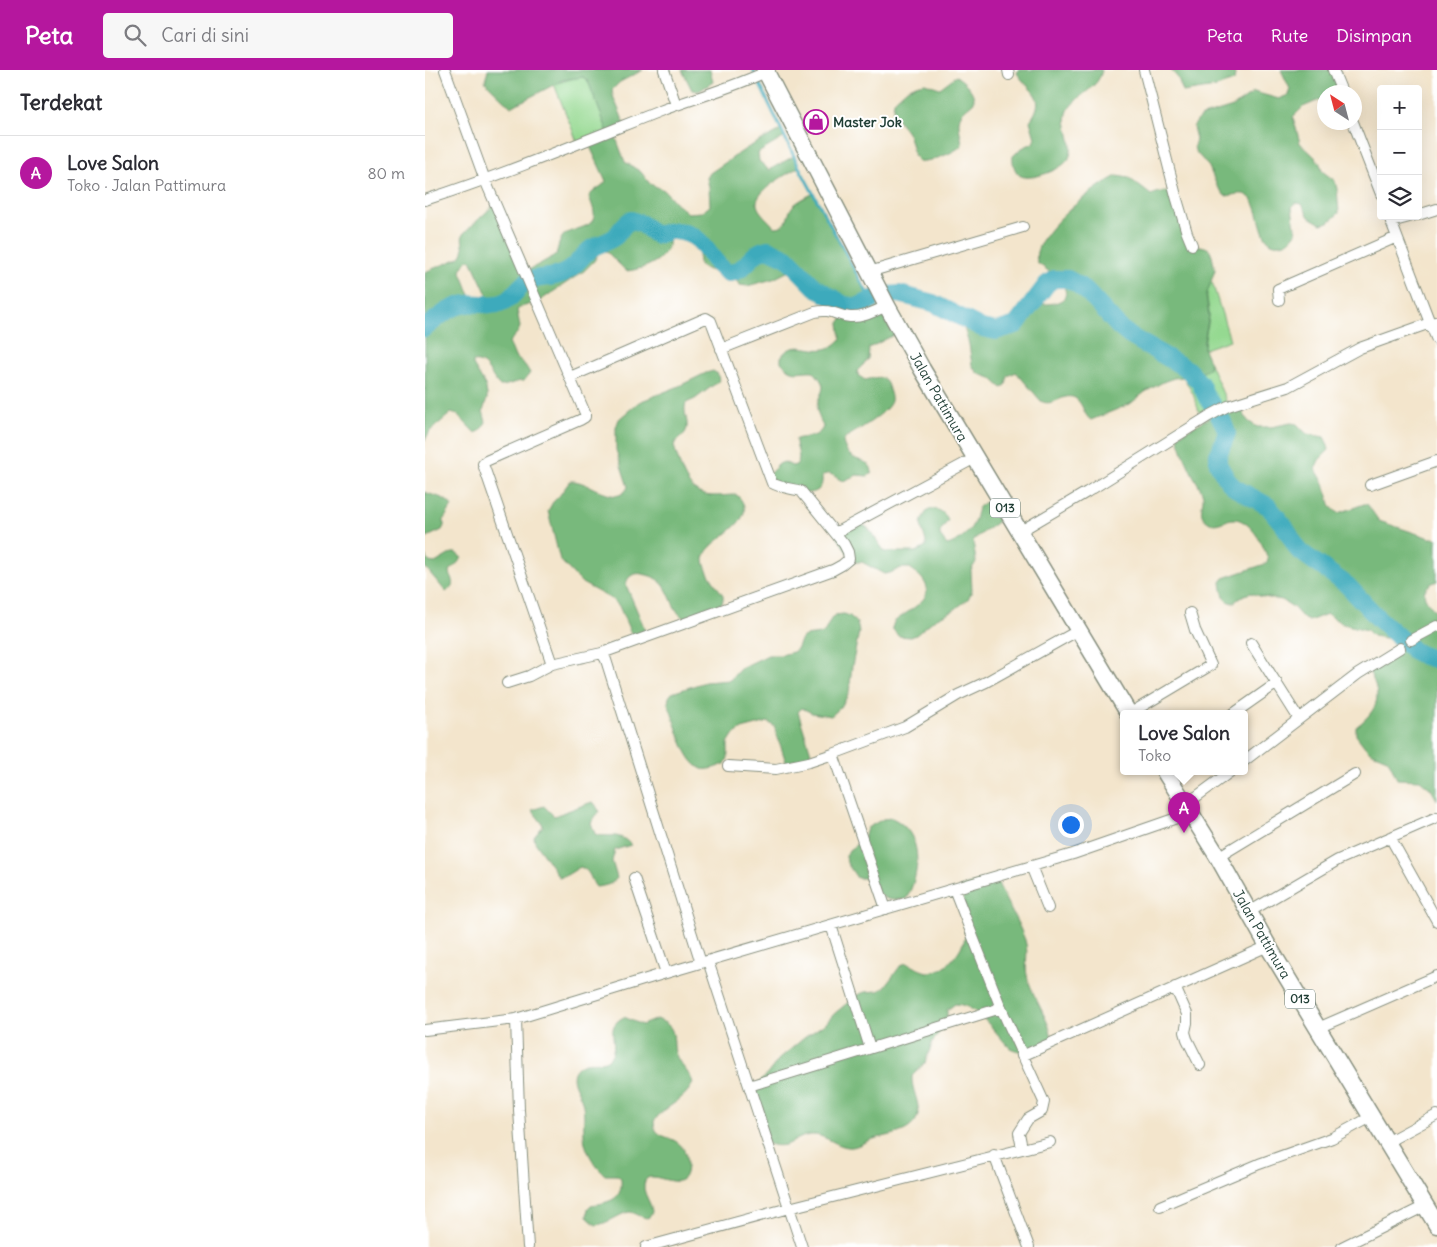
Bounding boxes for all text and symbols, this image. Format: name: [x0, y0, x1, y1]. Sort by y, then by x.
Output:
search box: [103, 13, 453, 58]
text: Peta: [25, 20, 73, 50]
icon: search: [121, 21, 149, 49]
text: Cari di sini: [161, 23, 249, 47]
text: Peta: [1207, 24, 1243, 47]
text: Rute: [1271, 24, 1308, 47]
text: Disimpan: [1336, 24, 1412, 47]
north arrow: [1317, 85, 1362, 130]
map controls: [1377, 85, 1422, 220]
button: +: [1377, 85, 1422, 130]
text: Terdekat: [20, 89, 102, 116]
shop icon: Master Jok: [803, 109, 829, 135]
place label: Master Jok: [833, 113, 902, 131]
button: −: [1377, 130, 1422, 175]
text: Love Salon: [67, 151, 159, 175]
text: A: [31, 163, 41, 183]
text: 80 m: [367, 163, 405, 183]
text: Toko · Jalan Pattimura: [67, 175, 226, 195]
button: layers: [1377, 175, 1422, 220]
street label: Jalan Pattimura: [906, 349, 972, 445]
road number: 013: [990, 498, 1020, 518]
popup: [1120, 710, 1248, 775]
text: Love Salon: [1138, 721, 1230, 745]
text: Toko: [1138, 745, 1171, 765]
pin: A: [1168, 792, 1200, 833]
your location: [1058, 812, 1084, 838]
street label: Jalan Pattimura: [1229, 886, 1295, 982]
road number: 013: [1285, 990, 1315, 1009]

